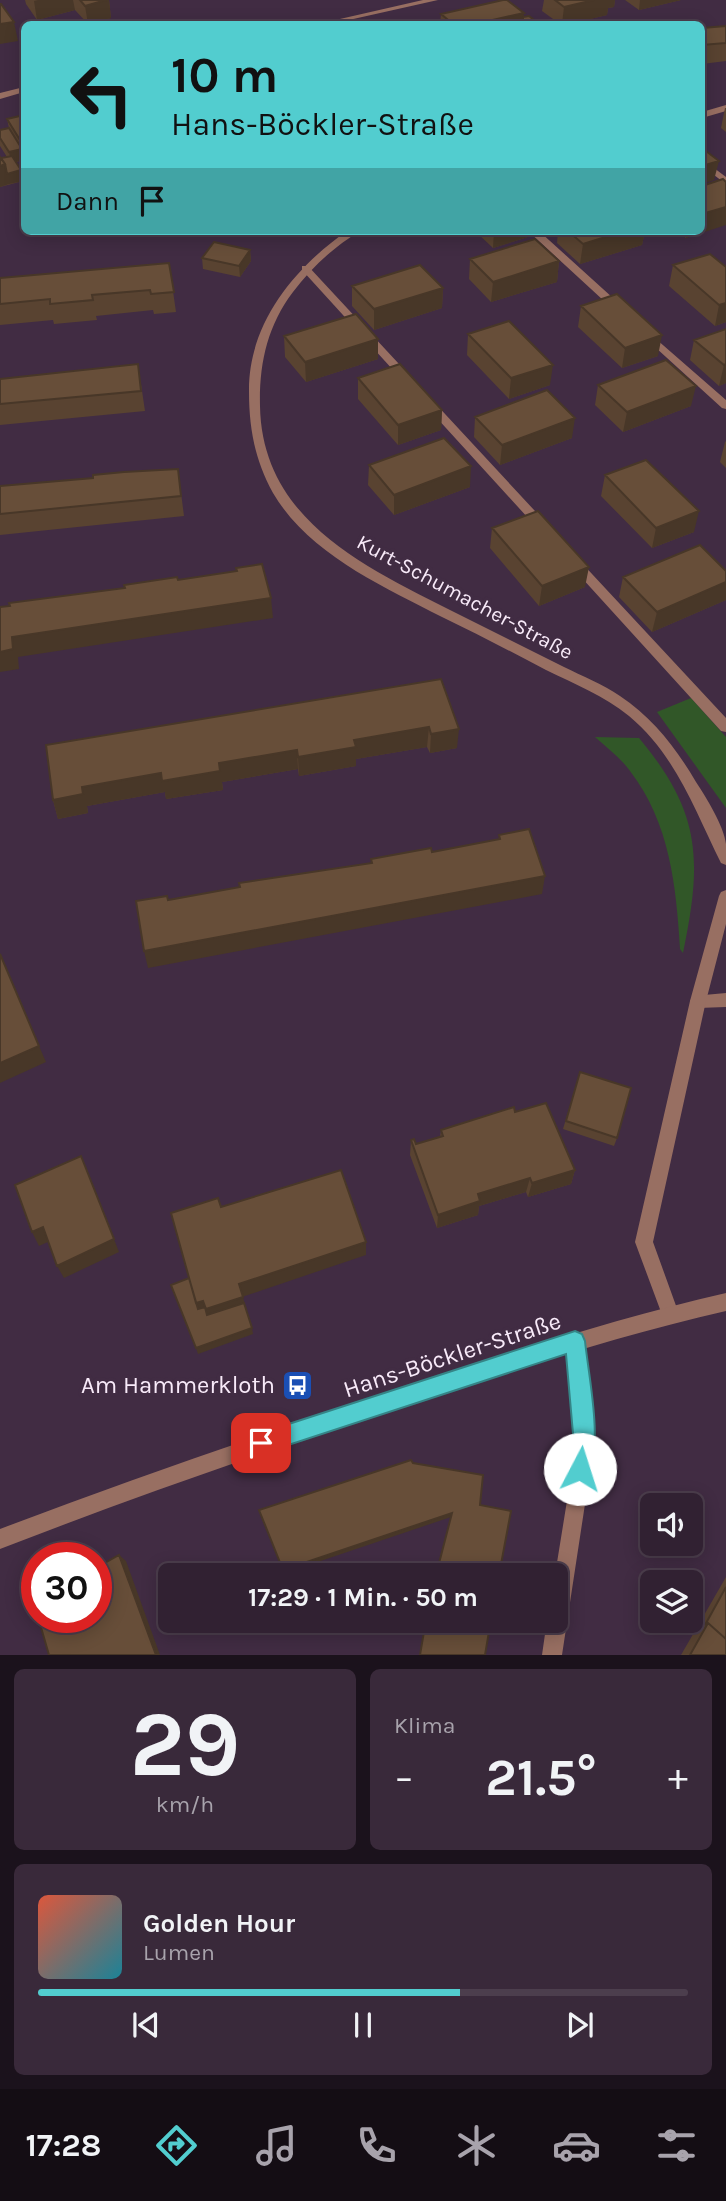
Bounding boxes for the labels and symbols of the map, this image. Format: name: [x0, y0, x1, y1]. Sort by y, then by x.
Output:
street label: Kurt-Schumacher-Straße: [353, 530, 577, 664]
street label: Hans-Böckler-Straße: [340, 1307, 564, 1403]
bus stop icon: Am Hammerkloth: [281, 1368, 315, 1402]
place label: Am Hammerkloth: [81, 1371, 275, 1399]
pin: [231, 1413, 291, 1473]
position arrow: [543, 1432, 617, 1506]
speed limit sign: 30: [21, 1542, 112, 1633]

